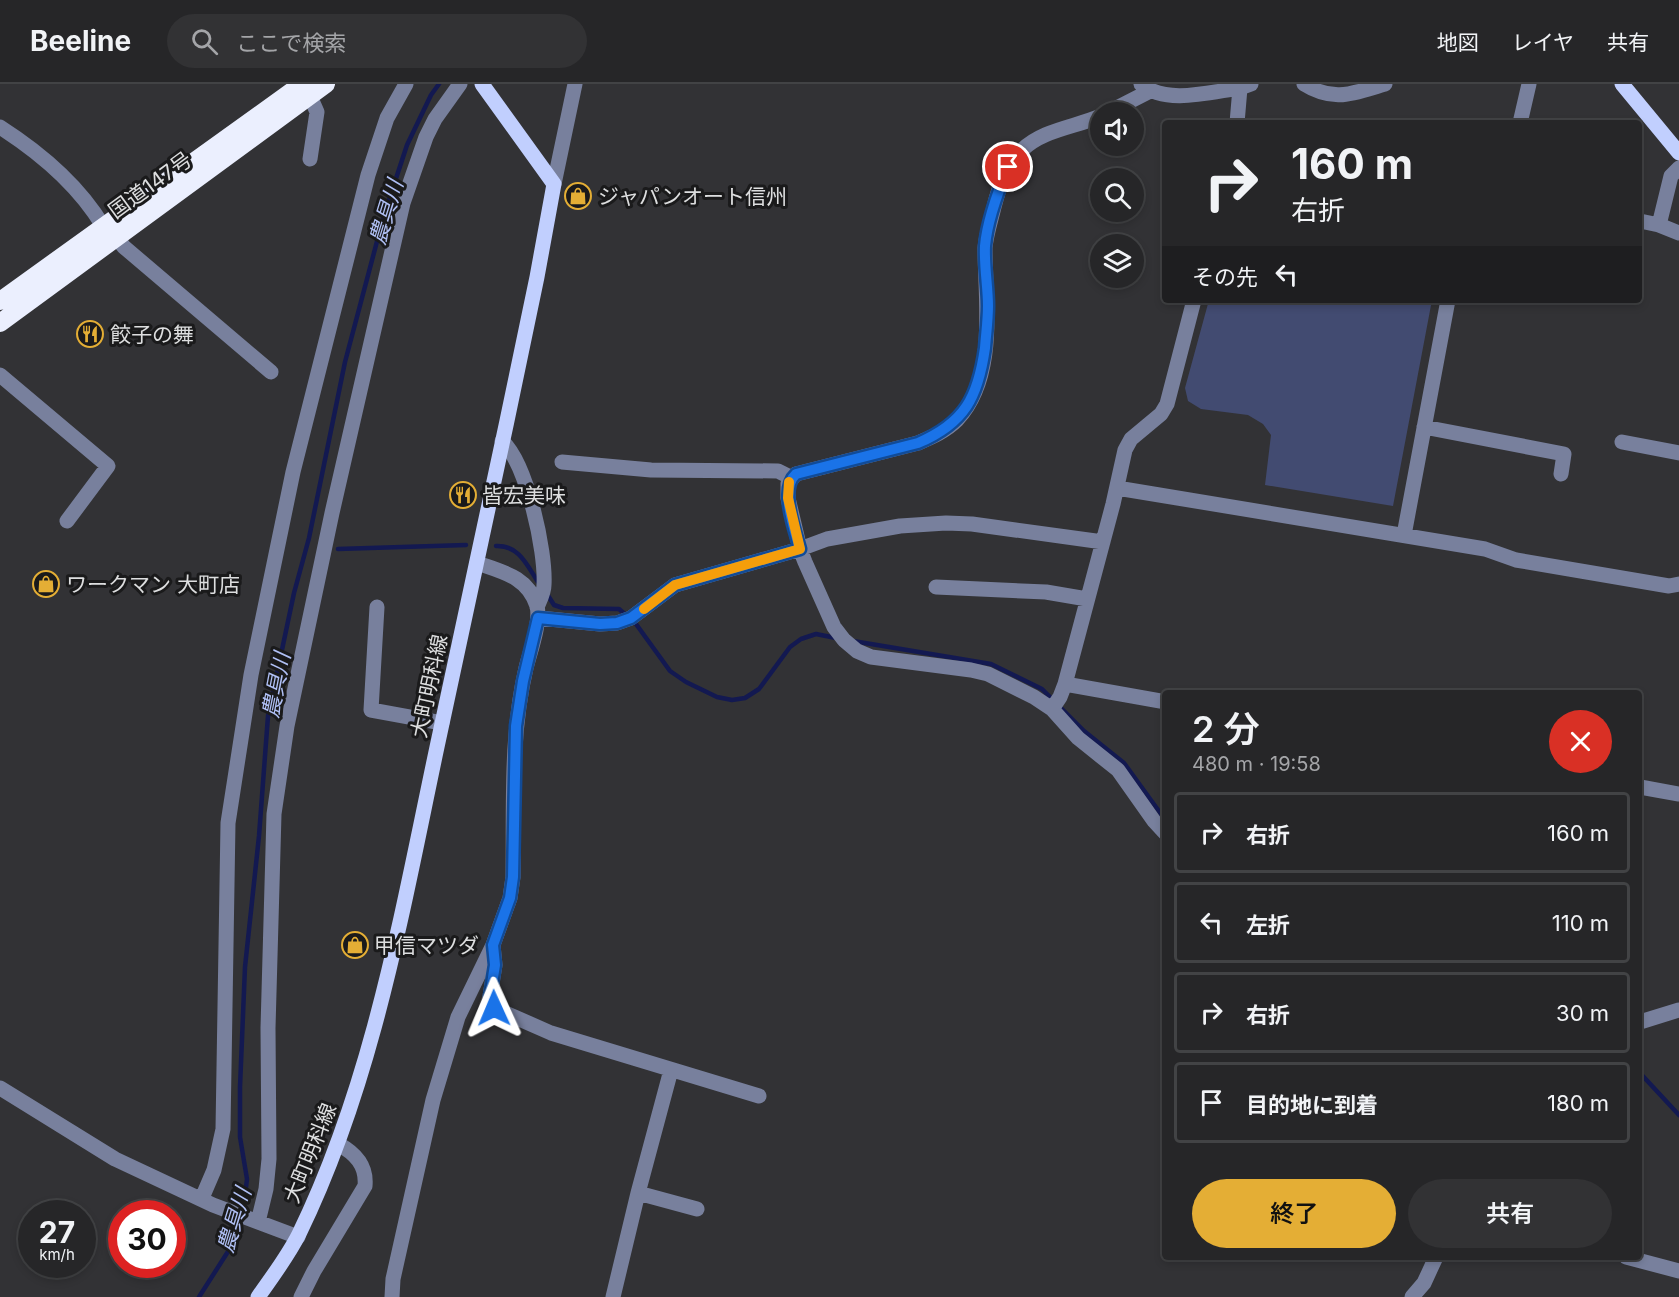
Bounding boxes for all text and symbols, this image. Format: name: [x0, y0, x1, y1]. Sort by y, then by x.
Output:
search box: [167, 14, 587, 68]
text: Beeline: [30, 24, 131, 58]
icon: search: [188, 25, 221, 58]
text: ここで検索: [236, 30, 346, 56]
text: 地図: [1437, 30, 1479, 55]
text: レイヤ: [1512, 30, 1574, 55]
text: 共有: [1607, 30, 1649, 55]
map controls: [1090, 102, 1144, 288]
button: sound: [1090, 102, 1144, 156]
text: 160 m: [1291, 138, 1413, 189]
pin: [982, 141, 1033, 192]
icon: right: [1192, 144, 1270, 222]
street label: 国道147号: [103, 146, 197, 224]
icon: arrive: [991, 150, 1024, 183]
button: search: [1090, 168, 1144, 222]
water label: 農具川: [364, 175, 409, 247]
shop icon: ジャパンオート信州: [563, 181, 593, 211]
place label: ジャパンオート信州: [598, 184, 787, 209]
text: 右折: [1291, 194, 1345, 227]
button: layers: [1090, 234, 1144, 288]
icon: left: [1270, 258, 1303, 291]
text: その先: [1192, 264, 1258, 290]
restaurant icon: 餃子の舞: [75, 319, 105, 349]
place label: 餃子の舞: [110, 322, 194, 347]
restaurant icon: 皆宏美味: [448, 480, 478, 510]
place label: 皆宏美味: [482, 483, 566, 508]
shop icon: ワークマン 大町店: [31, 569, 61, 599]
place label: ワークマン 大町店: [66, 572, 240, 597]
street label: 大町明科線: [406, 632, 452, 740]
water label: 農具川: [257, 648, 295, 720]
text: 2 分: [1192, 707, 1260, 751]
button: close: [1549, 710, 1612, 773]
text: 480 m · 19:58: [1192, 752, 1321, 776]
icon: right: [1195, 816, 1228, 849]
text: 160 m: [1547, 820, 1609, 846]
text: 右折: [1246, 822, 1290, 848]
icon: left: [1195, 906, 1228, 939]
text: 110 m: [1552, 910, 1609, 936]
text: 左折: [1246, 912, 1290, 938]
shop icon: 甲信マツダ: [340, 930, 370, 960]
place label: 甲信マツダ: [374, 933, 479, 958]
position arrow: [462, 976, 526, 1040]
icon: right: [1195, 996, 1228, 1029]
text: 30 m: [1556, 1000, 1609, 1026]
text: 右折: [1246, 1002, 1290, 1028]
icon: arrive: [1195, 1086, 1228, 1119]
text: 180 m: [1547, 1090, 1609, 1116]
text: 目的地に到着: [1246, 1092, 1378, 1118]
street label: 大町明科線: [279, 1100, 341, 1206]
button: 終了: [1192, 1179, 1396, 1248]
button: 共有: [1408, 1179, 1612, 1248]
water label: 農具川: [212, 1183, 257, 1255]
speed limit sign: 30: [108, 1200, 186, 1278]
text: 27: [39, 1214, 75, 1250]
text: km/h: [39, 1245, 75, 1264]

